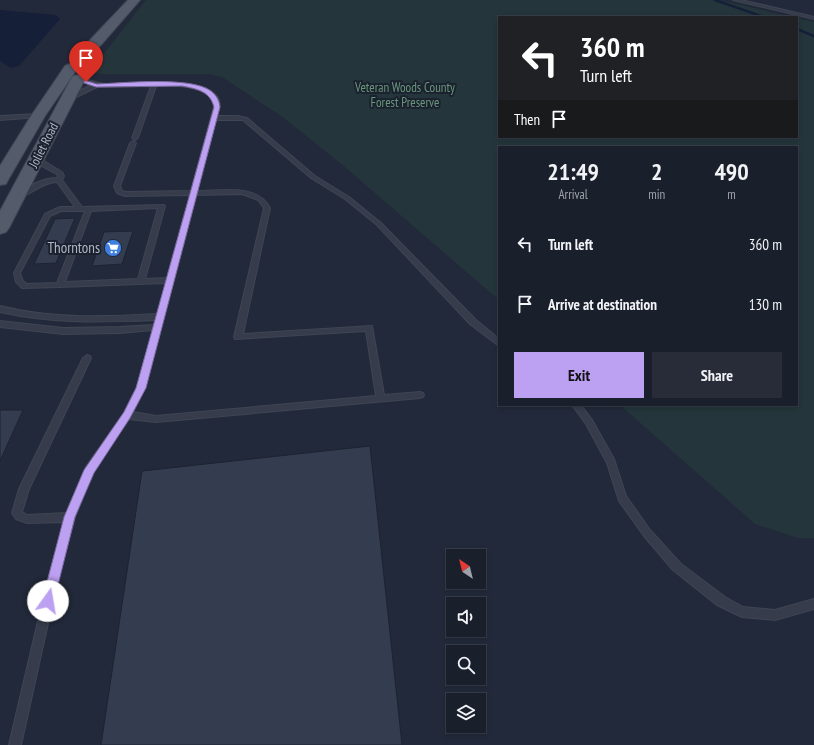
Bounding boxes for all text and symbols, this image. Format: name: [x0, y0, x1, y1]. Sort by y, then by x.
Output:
text: 360 m: [580, 28, 644, 65]
icon: left: [514, 32, 566, 84]
pin: [69, 41, 103, 82]
icon: arrive: [75, 47, 97, 69]
text: Turn left: [580, 64, 632, 87]
park label: Veteran Woods County Forest Preserve: [354, 79, 455, 111]
icon: arrive: [548, 108, 570, 130]
text: Then: [514, 110, 540, 129]
street label: Joliet Road: [24, 120, 62, 172]
text: 21:49: [547, 156, 599, 187]
text: 2: [651, 156, 662, 187]
text: 490: [714, 156, 749, 187]
text: Arrival: [558, 186, 588, 203]
text: min: [648, 186, 665, 203]
text: m: [727, 186, 736, 203]
icon: left: [514, 233, 536, 255]
text: Turn left: [548, 235, 593, 254]
text: 360 m: [749, 235, 782, 254]
place label: Thorntons: [47, 238, 100, 257]
supermarket icon: Thorntons: [103, 238, 123, 258]
icon: arrive: [514, 293, 536, 315]
text: Arrive at destination: [548, 295, 657, 314]
text: 130 m: [749, 295, 782, 314]
button: Exit: [514, 352, 644, 398]
button: Share: [652, 352, 782, 398]
north arrow: [446, 549, 486, 589]
map controls: [446, 549, 486, 733]
position arrow: [27, 580, 69, 622]
button: sound: [446, 597, 486, 637]
button: search: [446, 645, 486, 685]
button: layers: [446, 693, 486, 733]

